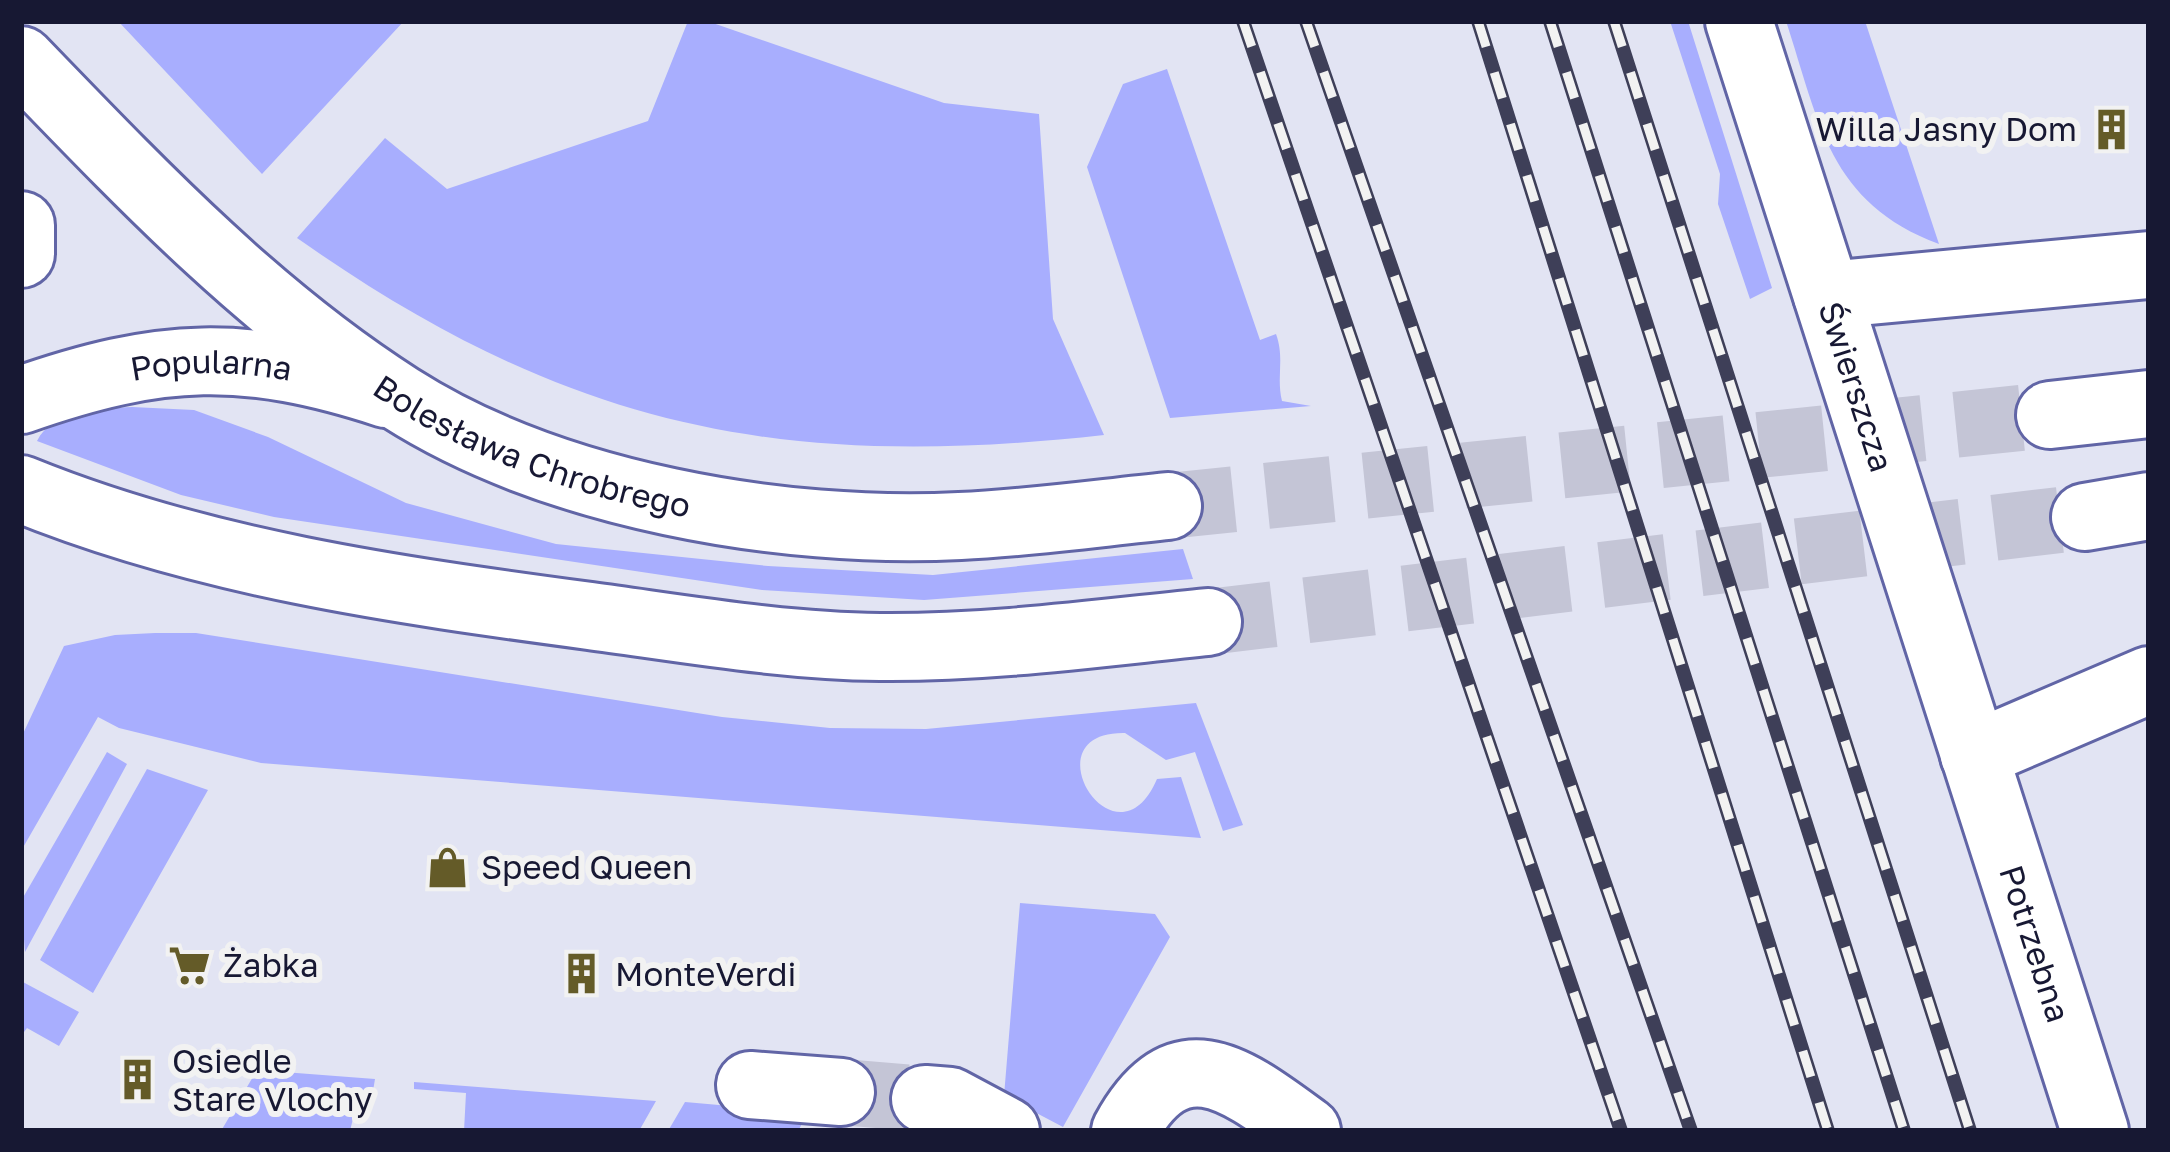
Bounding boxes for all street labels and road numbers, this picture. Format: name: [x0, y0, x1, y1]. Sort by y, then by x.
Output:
street label: Świerszcza: [1811, 297, 1902, 476]
street label: Popularna: [127, 341, 295, 388]
street label: Bolesława Chrobrego: [367, 366, 694, 525]
street label: Potrzebna: [1992, 860, 2079, 1027]

